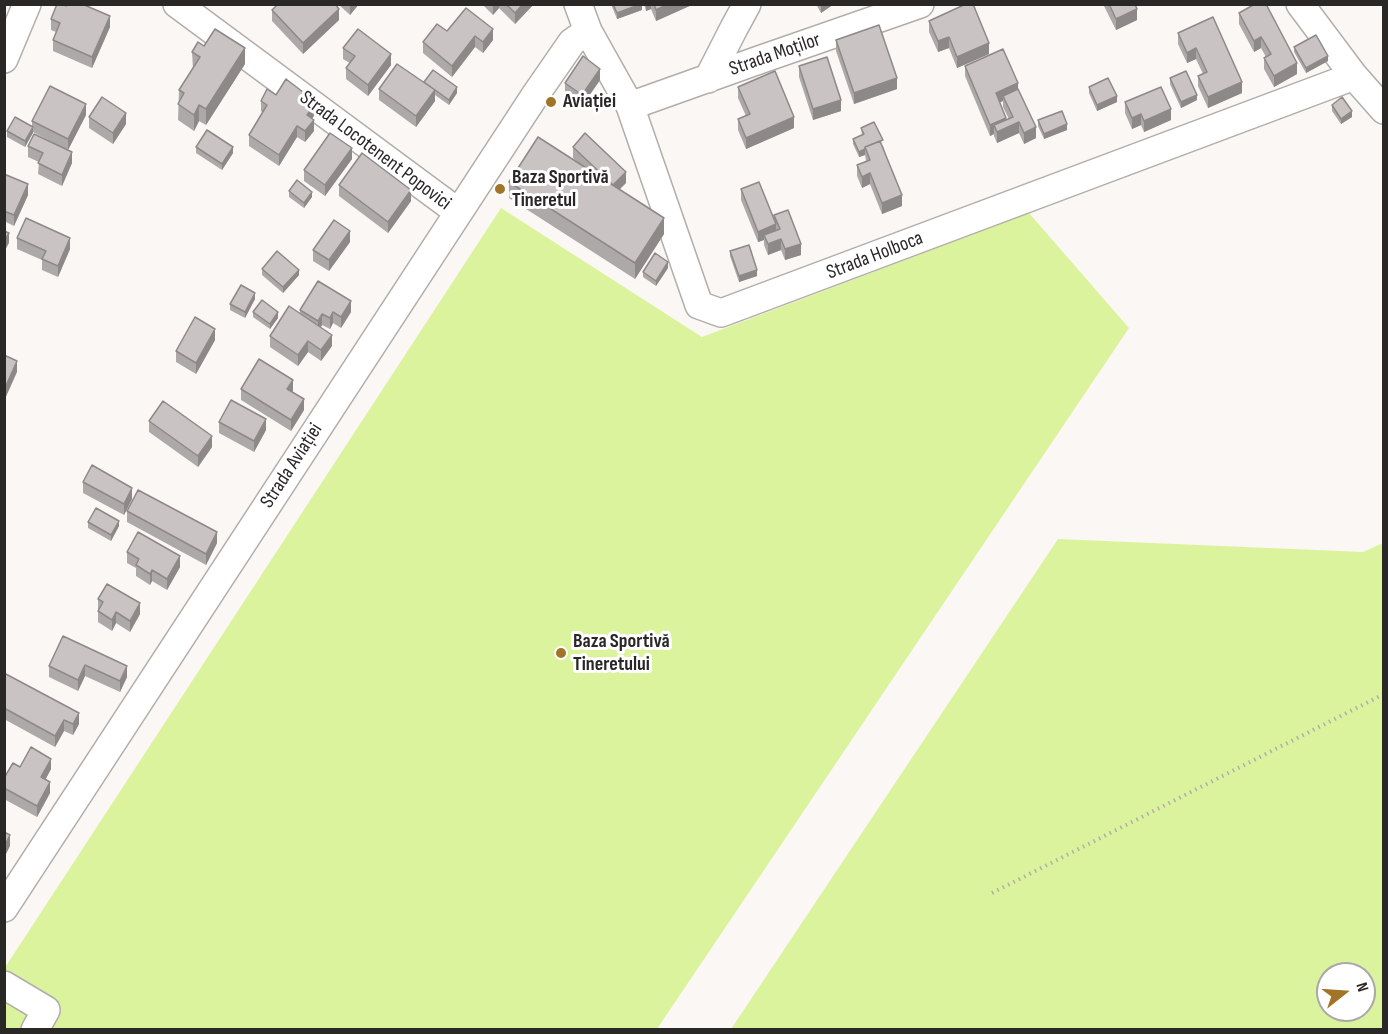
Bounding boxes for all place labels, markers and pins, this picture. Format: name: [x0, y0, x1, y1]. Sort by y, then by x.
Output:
place label: Aviației: [563, 90, 616, 114]
marker: Aviației: [544, 95, 558, 109]
place label: Baza Sportivă Tineretul: [512, 166, 609, 213]
marker: Baza Sportivă Tineretul: [493, 182, 507, 196]
place label: Baza Sportivă Tineretului: [573, 630, 670, 677]
marker: Baza Sportivă Tineretului: [554, 646, 568, 660]

